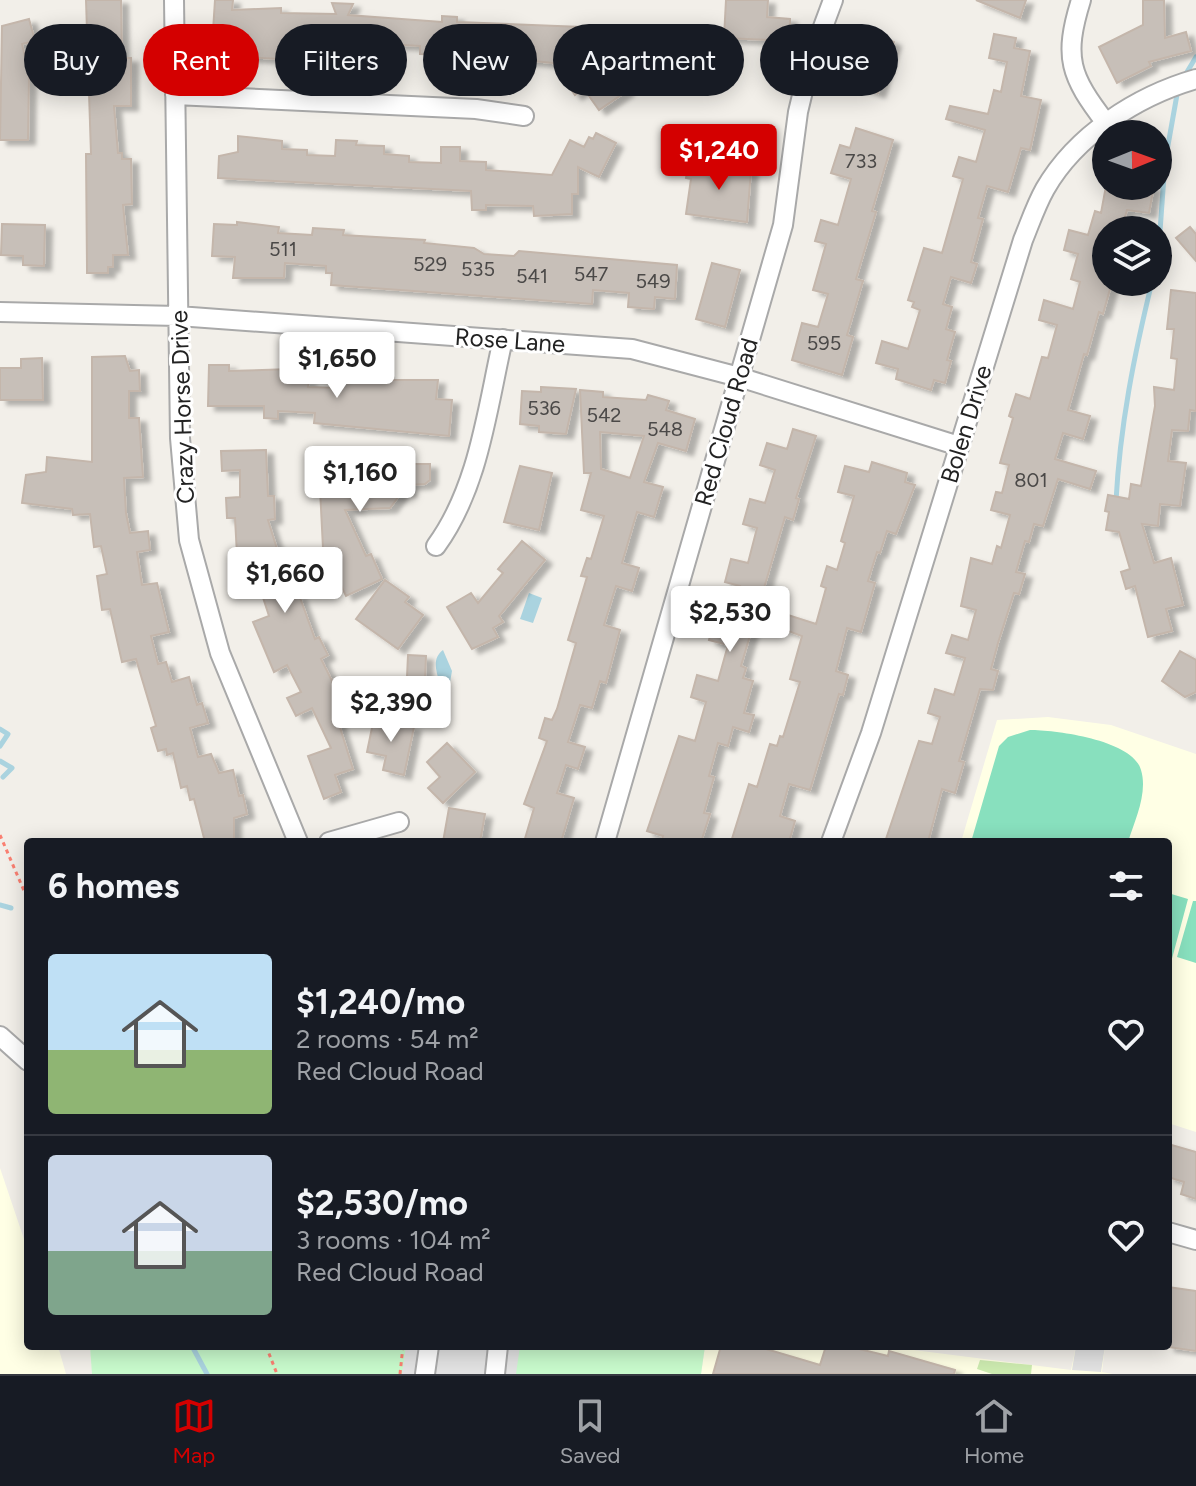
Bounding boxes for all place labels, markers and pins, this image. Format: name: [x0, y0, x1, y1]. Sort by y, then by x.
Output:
pin: $1,240: [654, 124, 784, 192]
pin: $1,650: [272, 332, 402, 400]
pin: $1,160: [295, 446, 425, 514]
pin: $1,660: [220, 547, 350, 615]
pin: $2,530: [665, 586, 795, 654]
pin: $2,390: [326, 676, 456, 744]

